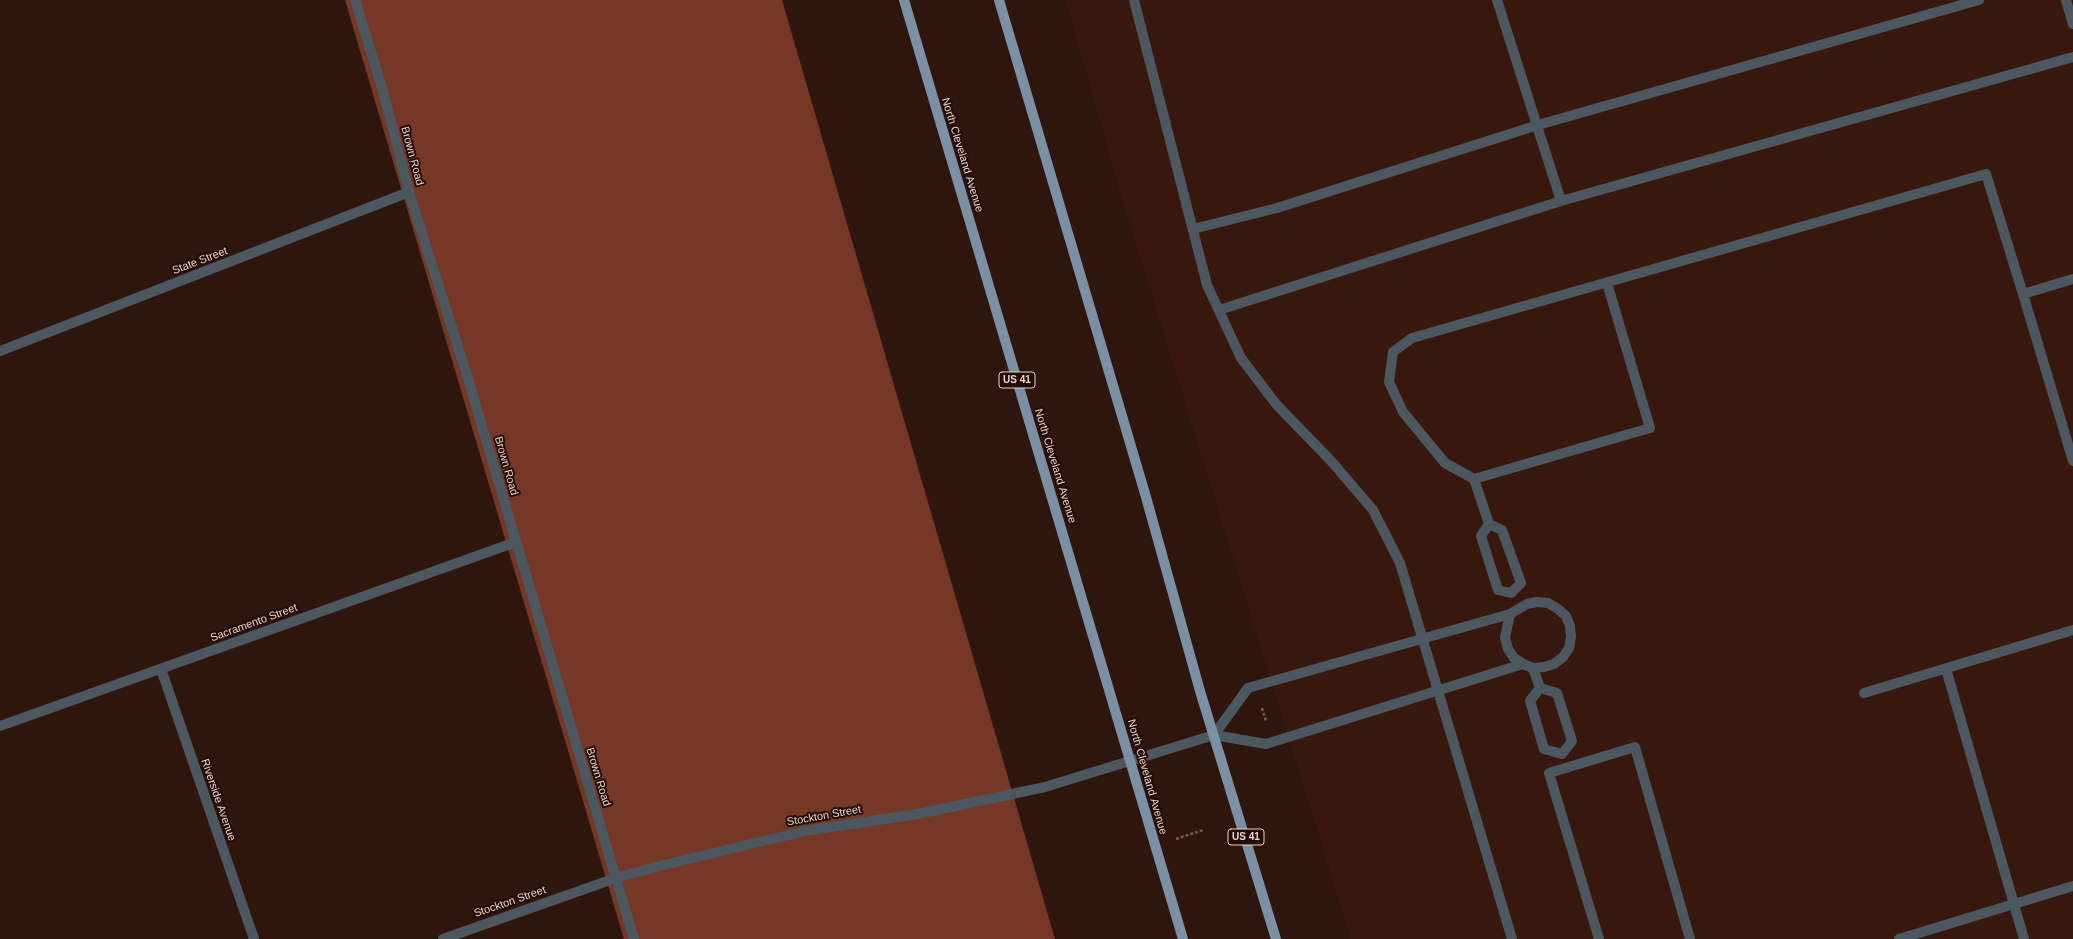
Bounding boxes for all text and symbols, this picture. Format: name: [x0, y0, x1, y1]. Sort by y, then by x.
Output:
street label: North Cleveland Avenue: [938, 96, 986, 214]
street label: Brown Road: [398, 125, 426, 187]
street label: State Street: [171, 244, 229, 278]
road number: US 41: [999, 372, 1035, 388]
street label: North Cleveland Avenue: [1031, 407, 1079, 525]
street label: Brown Road: [491, 435, 521, 497]
street label: Sacramento Street: [209, 601, 299, 645]
street label: North Cleveland Avenue: [1124, 718, 1170, 836]
street label: Brown Road: [583, 746, 613, 808]
street label: Riverside Avenue: [198, 757, 238, 843]
street label: Stockton Street: [786, 803, 862, 829]
road number: US 41: [1228, 829, 1264, 845]
street label: Stockton Street: [472, 884, 548, 920]

